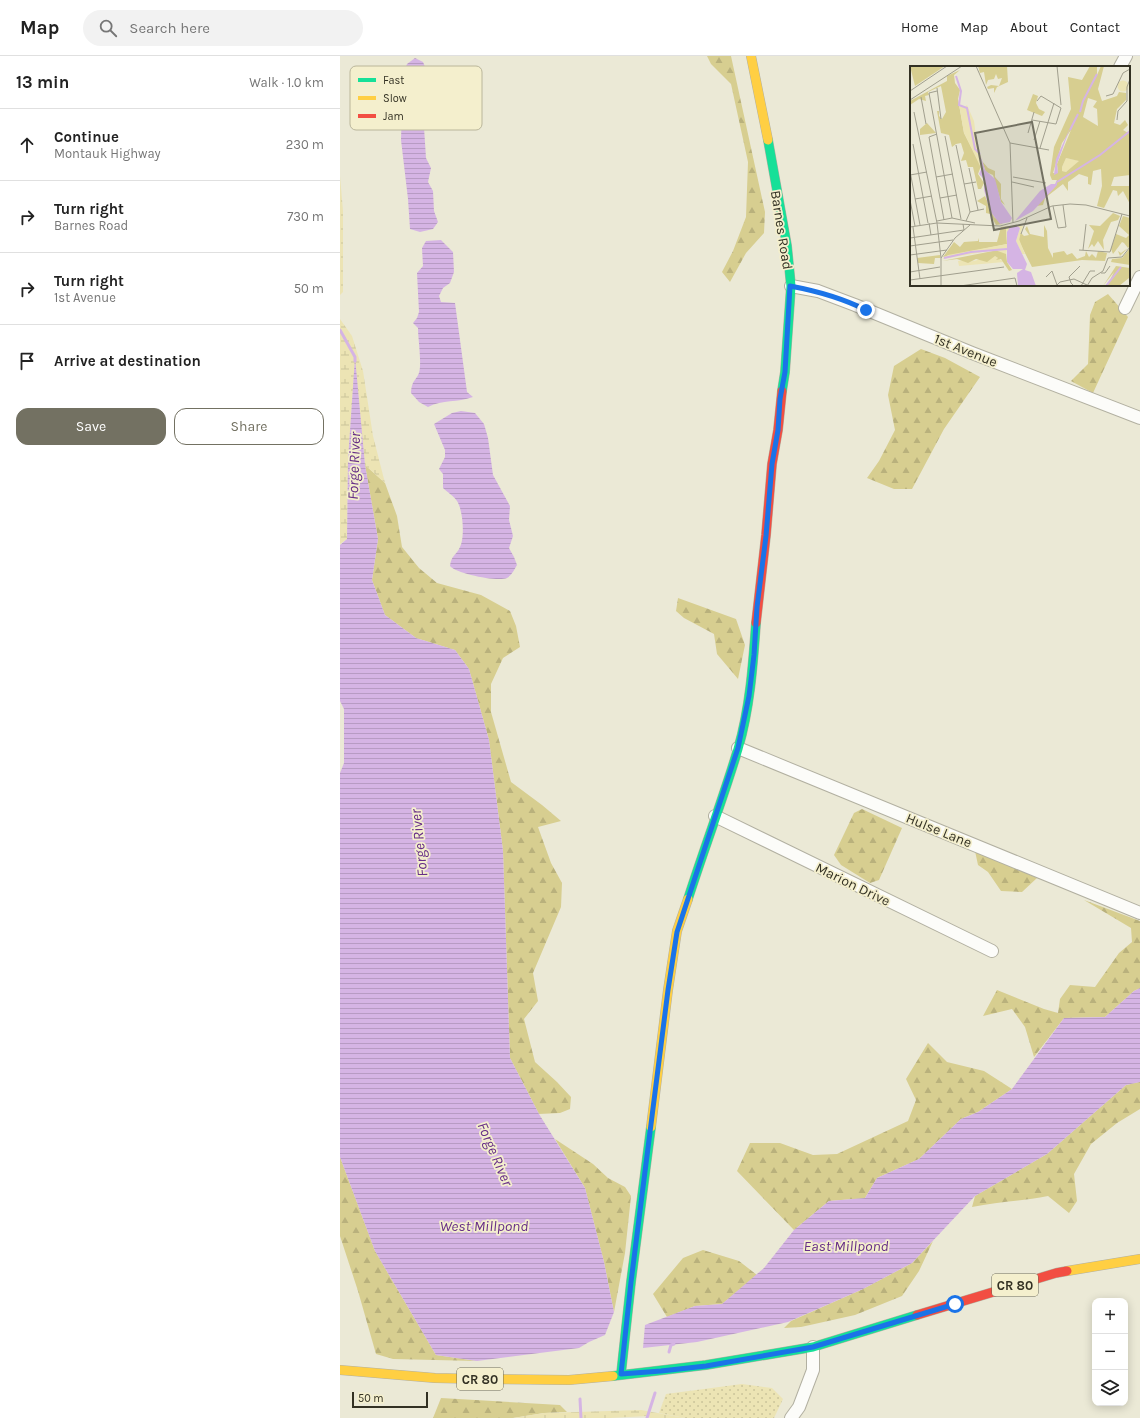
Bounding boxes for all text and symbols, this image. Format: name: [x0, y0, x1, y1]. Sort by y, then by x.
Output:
search box: [83, 10, 363, 46]
text: Map: [20, 17, 59, 39]
icon: search: [97, 17, 119, 39]
text: Search here: [129, 19, 210, 37]
text: Home: [901, 19, 938, 36]
text: Map: [960, 19, 988, 36]
text: About: [1010, 19, 1048, 36]
text: Contact: [1070, 19, 1120, 36]
legend: [350, 66, 482, 130]
inset map: [910, 66, 1130, 286]
text: 13 min: [16, 72, 69, 92]
text: Fast: [383, 74, 404, 87]
text: Walk · 1.0 km: [249, 75, 324, 90]
text: Slow: [383, 92, 407, 105]
text: Jam: [383, 110, 404, 123]
text: Continue: [54, 128, 119, 146]
icon: ahead: [16, 134, 38, 156]
text: 230 m: [286, 137, 324, 152]
text: Montauk Highway: [54, 146, 161, 161]
street label: Barnes Road: [767, 189, 796, 271]
text: Turn right: [54, 200, 124, 218]
icon: right: [16, 206, 38, 228]
text: 730 m: [287, 209, 324, 224]
text: Barnes Road: [54, 218, 128, 233]
text: Turn right: [54, 272, 124, 290]
icon: right: [16, 278, 38, 300]
text: 50 m: [294, 281, 324, 296]
text: 1st Avenue: [54, 290, 116, 305]
route end: [857, 301, 875, 319]
street label: 1st Avenue: [932, 330, 1000, 371]
icon: arrive: [16, 350, 38, 372]
text: Arrive at destination: [54, 352, 201, 370]
button: Save: [16, 408, 166, 445]
button: Share: [174, 408, 324, 445]
water label: Forge River: [344, 431, 364, 500]
water label: Forge River: [406, 807, 432, 878]
street label: Hulse Lane: [903, 810, 974, 851]
street label: Marion Drive: [813, 859, 893, 910]
water label: Forge River: [473, 1119, 517, 1190]
water label: West Millpond: [440, 1217, 528, 1235]
water label: East Millpond: [803, 1237, 889, 1255]
road number: CR 80: [992, 1274, 1038, 1296]
route start: [946, 1295, 964, 1313]
map controls: [1092, 1298, 1128, 1406]
button: +: [1092, 1298, 1128, 1334]
button: −: [1092, 1334, 1128, 1370]
road number: CR 80: [457, 1368, 503, 1390]
button: layers: [1092, 1370, 1128, 1406]
scale bar: [352, 1390, 428, 1409]
text: 50 m: [358, 1392, 384, 1405]

